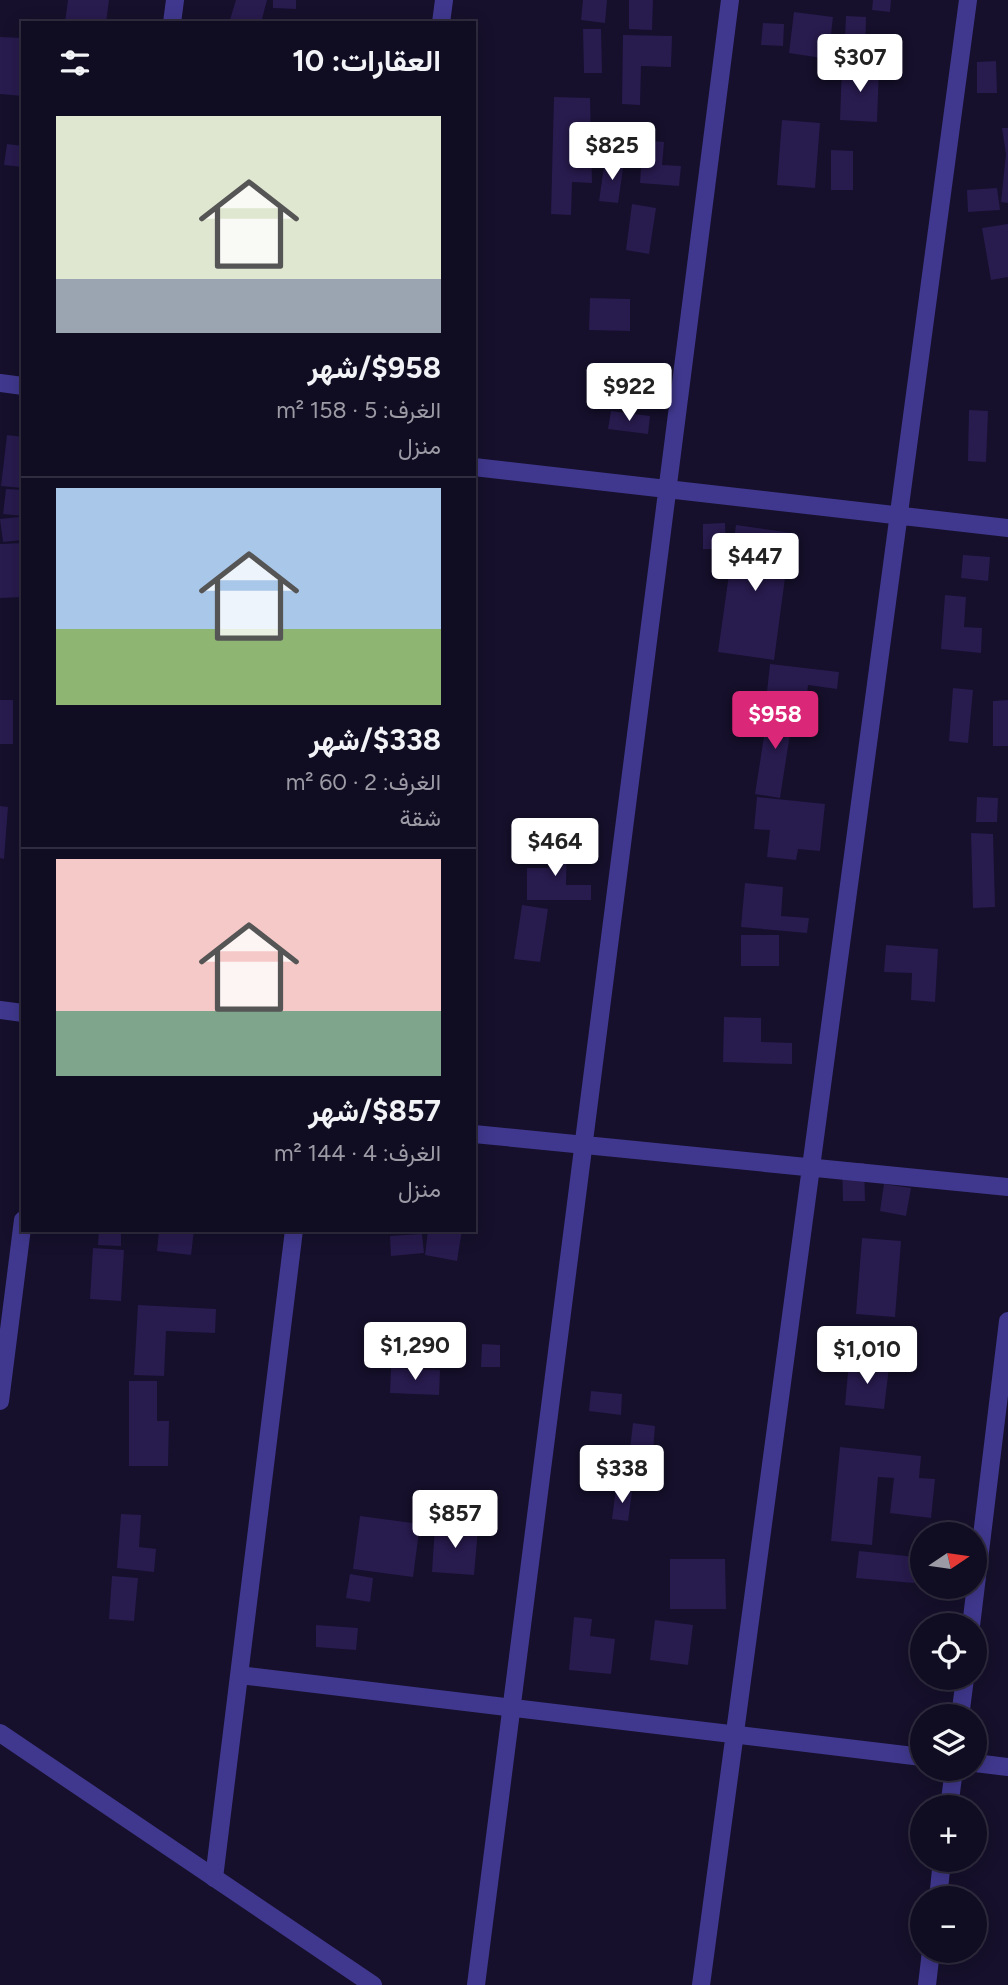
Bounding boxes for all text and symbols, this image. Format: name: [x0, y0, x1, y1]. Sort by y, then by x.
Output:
pin: $307: [819, 34, 901, 94]
text: العقارات: 10: [292, 42, 441, 79]
text: $307: [833, 43, 887, 71]
icon: filters: [56, 44, 94, 82]
pin: $825: [571, 122, 653, 182]
text: $825: [585, 131, 639, 159]
icon: home: [186, 161, 312, 287]
text: $958/شهر: [307, 349, 441, 386]
pin: $922: [588, 364, 670, 423]
text: $922: [603, 372, 655, 400]
text: الغرف: 5 · 158 m²: [276, 396, 441, 424]
text: منزل: [398, 432, 441, 460]
icon: home: [186, 533, 312, 659]
pin: $447: [714, 534, 796, 593]
text: $447: [728, 542, 782, 570]
pin: $958: [734, 692, 816, 751]
text: $958: [748, 700, 802, 728]
text: $338/شهر: [309, 721, 441, 758]
text: الغرف: 2 · 60 m²: [286, 768, 441, 796]
text: شقة: [399, 804, 441, 832]
pin: $464: [514, 818, 596, 878]
text: $464: [527, 827, 583, 855]
icon: home: [186, 904, 312, 1030]
text: $857/شهر: [308, 1092, 441, 1129]
text: الغرف: 4 · 144 m²: [274, 1139, 441, 1167]
text: منزل: [398, 1175, 441, 1203]
pin: $1,290: [358, 1322, 472, 1382]
pin: $1,010: [810, 1326, 924, 1386]
text: $1,290: [380, 1331, 450, 1359]
text: $1,010: [833, 1335, 901, 1363]
pin: $338: [581, 1446, 663, 1505]
text: $338: [596, 1454, 648, 1482]
pin: $857: [414, 1490, 496, 1550]
text: $857: [429, 1499, 481, 1527]
north arrow: [910, 1522, 987, 1600]
map controls: [910, 1522, 987, 1963]
button: locate: [910, 1613, 987, 1690]
button: layers: [910, 1704, 987, 1781]
button: +: [910, 1795, 987, 1872]
button: −: [910, 1886, 987, 1963]

